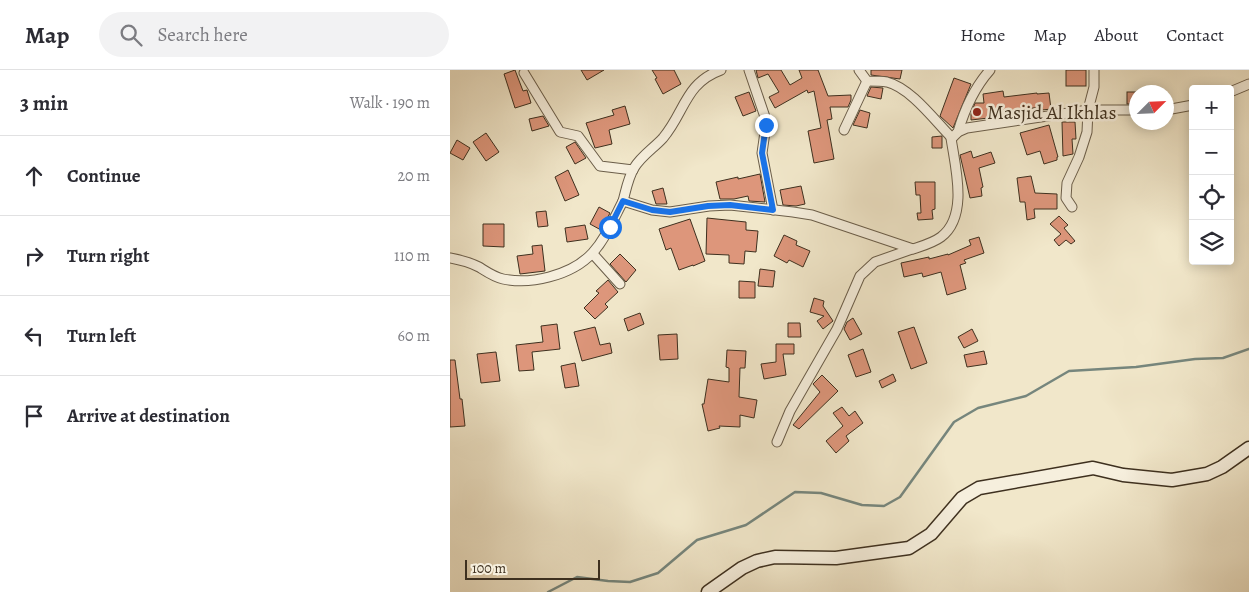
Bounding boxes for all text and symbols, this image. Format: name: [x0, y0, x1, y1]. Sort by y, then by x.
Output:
search box: [99, 12, 449, 57]
text: Map: [25, 19, 69, 51]
icon: search: [117, 21, 145, 49]
text: Search here: [157, 22, 248, 48]
text: Home: [960, 23, 1005, 47]
text: Map: [1033, 23, 1066, 47]
text: About: [1094, 23, 1138, 47]
text: Contact: [1166, 23, 1224, 47]
north arrow: [1129, 85, 1174, 130]
map controls: [1189, 85, 1234, 265]
button: +: [1189, 85, 1234, 130]
text: 3 min: [20, 89, 68, 117]
text: Walk · 190 m: [350, 92, 430, 114]
place label: Masjid Al Ikhlas: [987, 99, 1117, 126]
marker: Masjid Al Ikhlas: [971, 106, 983, 118]
route end: [755, 114, 778, 137]
button: −: [1189, 130, 1234, 175]
icon: ahead: [20, 162, 48, 190]
text: Continue: [67, 163, 141, 189]
text: 20 m: [397, 165, 430, 187]
button: locate: [1189, 175, 1234, 220]
route start: [599, 216, 622, 239]
button: layers: [1189, 220, 1234, 265]
icon: right: [20, 242, 48, 270]
text: Turn right: [67, 243, 149, 269]
text: 110 m: [394, 245, 430, 267]
icon: left: [20, 322, 48, 350]
text: Turn left: [67, 323, 136, 349]
text: 60 m: [398, 325, 430, 347]
icon: arrive: [20, 402, 48, 430]
text: Arrive at destination: [67, 403, 230, 429]
scale bar: [465, 557, 600, 580]
text: 100 m: [472, 559, 506, 578]

